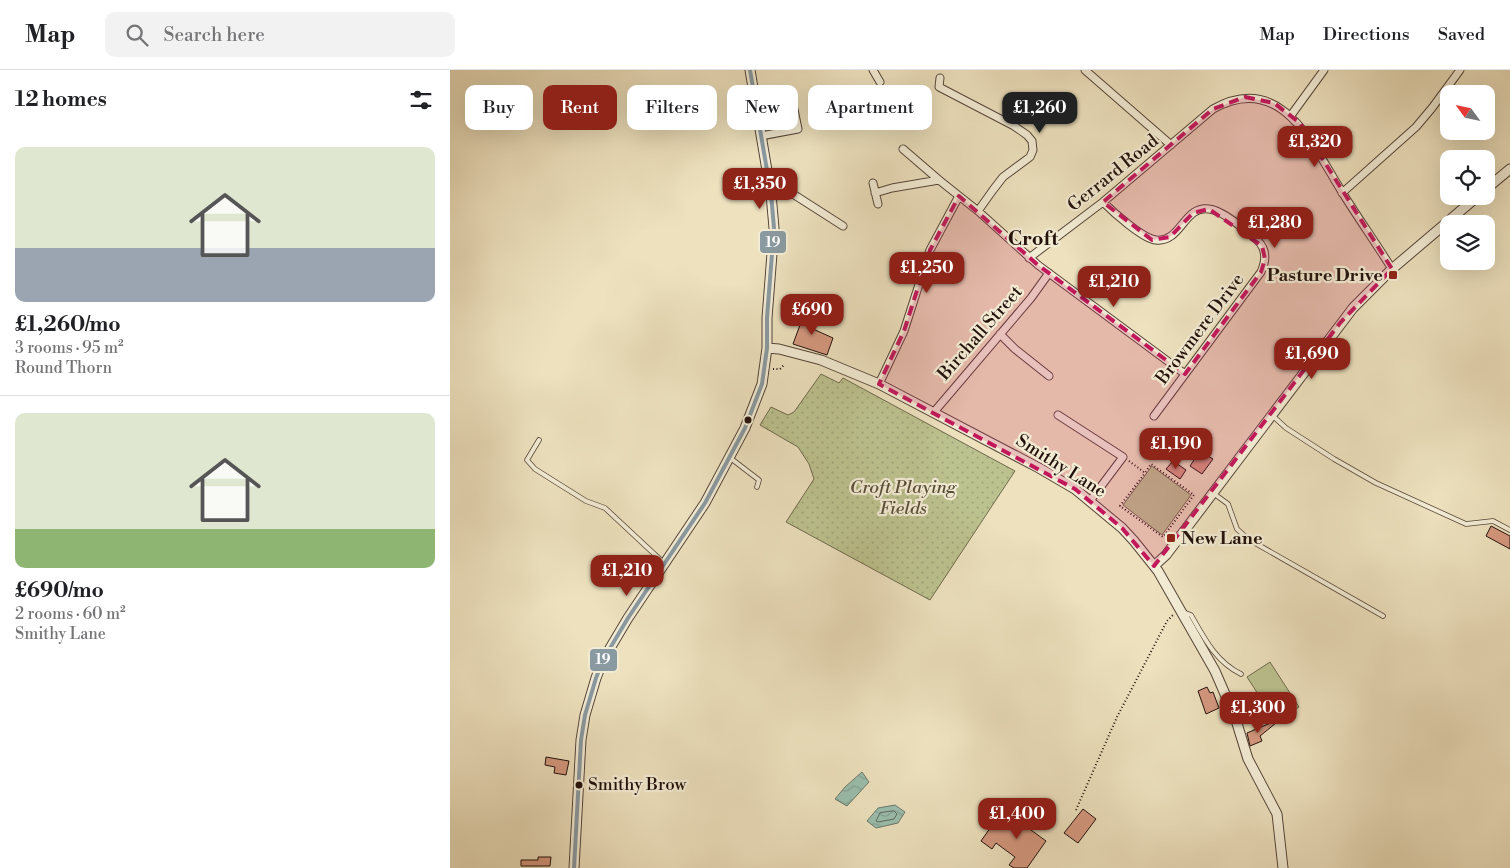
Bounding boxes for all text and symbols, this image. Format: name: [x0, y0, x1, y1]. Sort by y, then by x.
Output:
search box: [105, 12, 455, 57]
text: Map: [25, 20, 75, 50]
icon: search: [123, 21, 151, 49]
text: Search here: [163, 23, 265, 47]
text: Map: [1259, 23, 1295, 46]
text: Directions: [1323, 23, 1410, 46]
text: Saved: [1438, 23, 1485, 46]
chip: Buy: [465, 85, 533, 130]
chip: Rent: [543, 85, 617, 130]
chip: Filters: [627, 85, 717, 130]
chip: New: [727, 85, 798, 130]
chip: Apartment: [808, 85, 932, 130]
north arrow: [1440, 85, 1495, 140]
map controls: [1440, 85, 1495, 270]
icon: filters: [407, 86, 435, 114]
text: 12 homes: [15, 87, 107, 113]
pin: £1,260: [999, 92, 1081, 134]
text: £1,260: [1013, 98, 1067, 118]
pin: £1,320: [1274, 126, 1356, 168]
street label: Gerrard Road: [1063, 129, 1164, 217]
text: £1,320: [1288, 132, 1342, 152]
button: locate: [1440, 150, 1495, 205]
pin: £1,350: [719, 168, 801, 210]
text: £1,350: [734, 174, 786, 194]
icon: home: [180, 180, 270, 270]
pin: £1,280: [1234, 206, 1316, 249]
text: £1,280: [1248, 213, 1302, 233]
button: layers: [1440, 215, 1495, 270]
district label: Croft: [1008, 227, 1059, 252]
line badge: 19: [759, 230, 787, 254]
text: 19: [765, 234, 781, 252]
pin: £1,250: [886, 252, 968, 294]
text: £1,250: [900, 258, 954, 278]
place label: Pasture Drive: [1267, 264, 1383, 287]
pin: £1,210: [1073, 266, 1155, 308]
street label: Browmere Drive: [1150, 269, 1249, 390]
marker: Pasture Drive: [1387, 269, 1399, 281]
text: £1,210: [1089, 272, 1139, 292]
street label: Birchall Street: [932, 280, 1028, 386]
pin: £690: [782, 294, 842, 336]
text: £690: [792, 300, 832, 320]
text: £1,260/mo: [15, 312, 121, 338]
text: 3 rooms · 95 m²: [15, 338, 124, 358]
pin: £1,690: [1271, 338, 1353, 380]
text: £1,690: [1285, 344, 1339, 364]
text: Round Thorn: [15, 358, 112, 378]
unlabelled marker: [743, 415, 753, 425]
pin: £1,190: [1135, 428, 1217, 470]
street label: Smithy Lane: [1012, 429, 1110, 503]
text: £1,190: [1150, 434, 1202, 454]
icon: home: [180, 445, 270, 535]
park label: Croft Playing Fields: [850, 476, 957, 520]
place label: New Lane: [1181, 527, 1263, 550]
marker: New Lane: [1165, 532, 1177, 544]
pin: £1,210: [586, 554, 668, 597]
text: £1,210: [602, 561, 652, 581]
text: £690/mo: [15, 578, 104, 604]
text: 2 rooms · 60 m²: [15, 604, 126, 624]
text: Smithy Lane: [15, 624, 106, 644]
line badge: 19: [589, 648, 618, 672]
text: 19: [595, 651, 611, 669]
pin: £1,300: [1217, 692, 1299, 734]
text: £1,300: [1231, 698, 1285, 718]
place label: Smithy Brow: [588, 774, 687, 796]
marker: Smithy Brow: [574, 780, 584, 790]
pin: £1,400: [976, 798, 1058, 840]
text: £1,400: [989, 804, 1045, 824]

